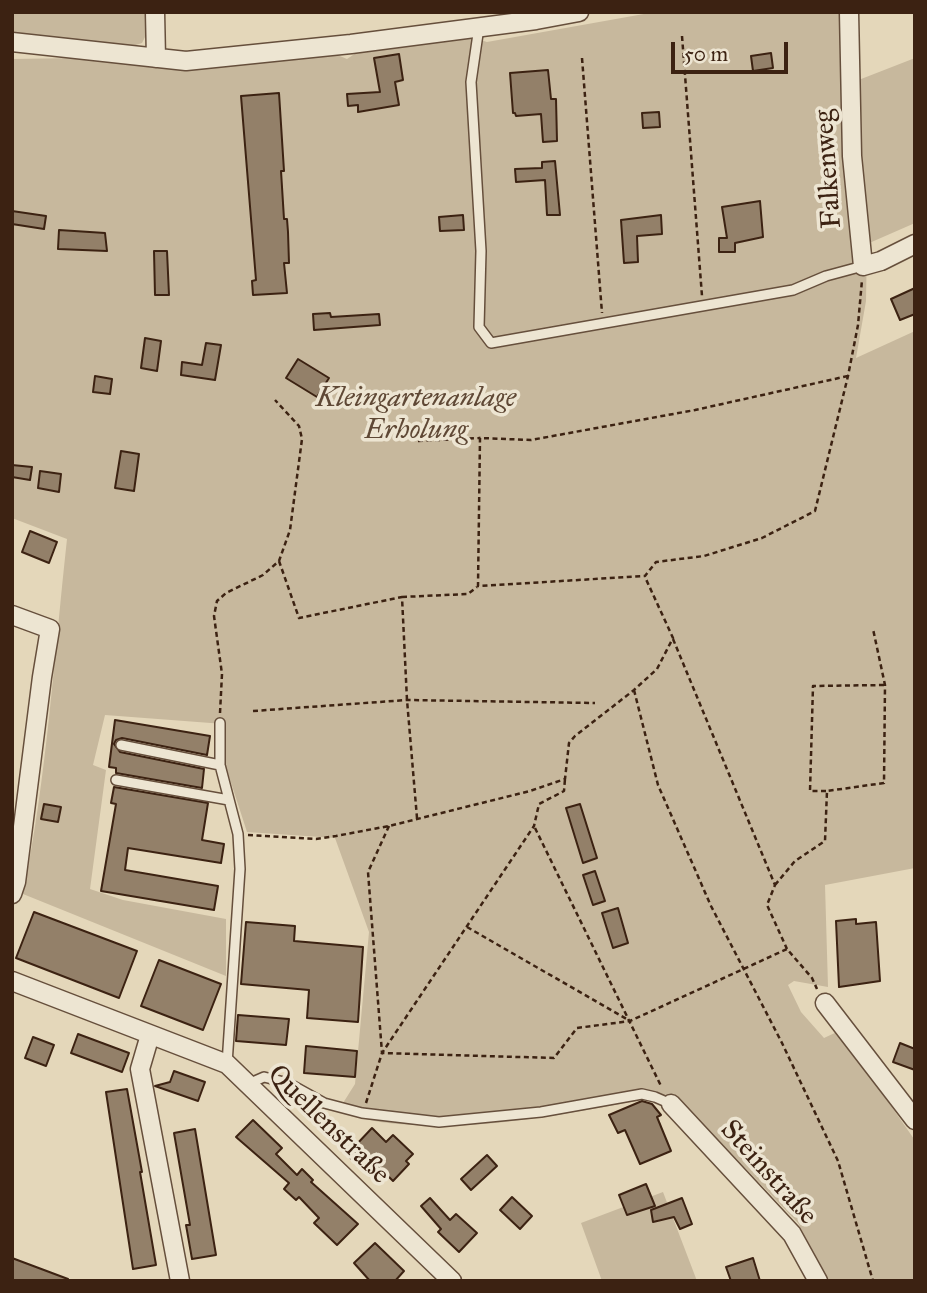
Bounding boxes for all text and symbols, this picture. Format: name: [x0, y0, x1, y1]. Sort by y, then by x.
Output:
scale bar: [675, 28, 792, 72]
text: 50 m: [684, 41, 728, 67]
street label: Falkenweg: [808, 108, 850, 230]
park label: Kleingartenanlage Erholung: [316, 382, 516, 448]
street label: Quellenstraße: [260, 1058, 396, 1192]
street label: Steinstraße: [712, 1114, 824, 1232]

